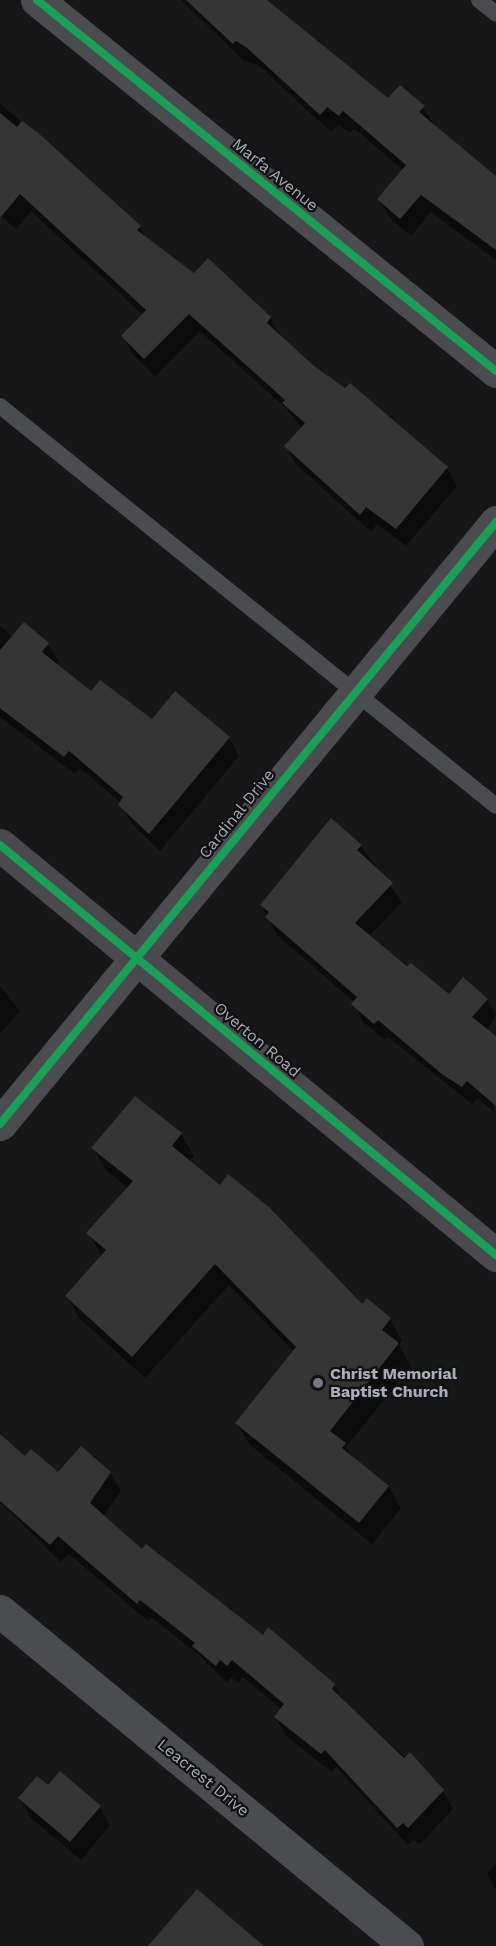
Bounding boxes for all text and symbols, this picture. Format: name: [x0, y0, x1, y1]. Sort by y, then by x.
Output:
street label: Marfa Avenue: [228, 134, 322, 216]
street label: Cardinal Drive: [195, 765, 279, 863]
street label: Overton Road: [210, 998, 304, 1082]
place label: Christ Memorial Baptist Church: [330, 1364, 457, 1402]
marker: Christ Memorial Baptist Church: [311, 1376, 325, 1390]
street label: Leacrest Drive: [153, 1735, 253, 1821]

